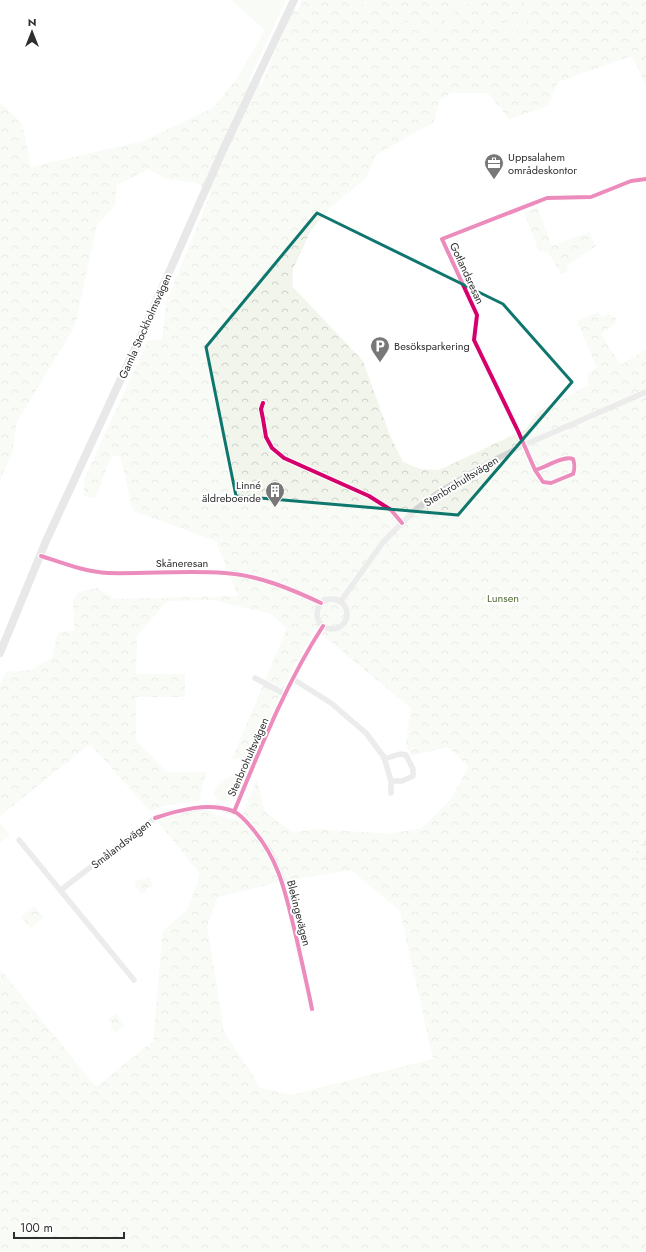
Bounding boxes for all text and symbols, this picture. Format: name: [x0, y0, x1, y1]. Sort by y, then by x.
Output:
north arrow: [12, 12, 52, 52]
text: N: [28, 14, 36, 30]
place label: Uppsalahem områdeskontor: [508, 149, 577, 178]
office icon: Uppsalahem områdeskontor: [483, 152, 505, 180]
street label: Gotlandsresan: [446, 240, 488, 306]
street label: Gamla Stockholmsvägen: [115, 271, 175, 381]
parking icon: Besöksparkering: [369, 335, 391, 363]
place label: Besöksparkering: [394, 338, 470, 354]
street label: Stenbrohultsvägen: [421, 452, 501, 510]
place label: Linné äldreboende: [202, 477, 261, 506]
building icon: Linné äldreboende: [264, 480, 286, 508]
street label: Skåneresan: [156, 555, 208, 571]
park label: Lunsen: [487, 590, 519, 606]
street label: Stenbrohultsvägen: [223, 715, 273, 799]
street label: Smålandsvägen: [88, 816, 154, 872]
street label: Blekingevägen: [283, 878, 315, 948]
scale bar: [14, 1214, 124, 1240]
text: 100 m: [20, 1219, 53, 1237]

